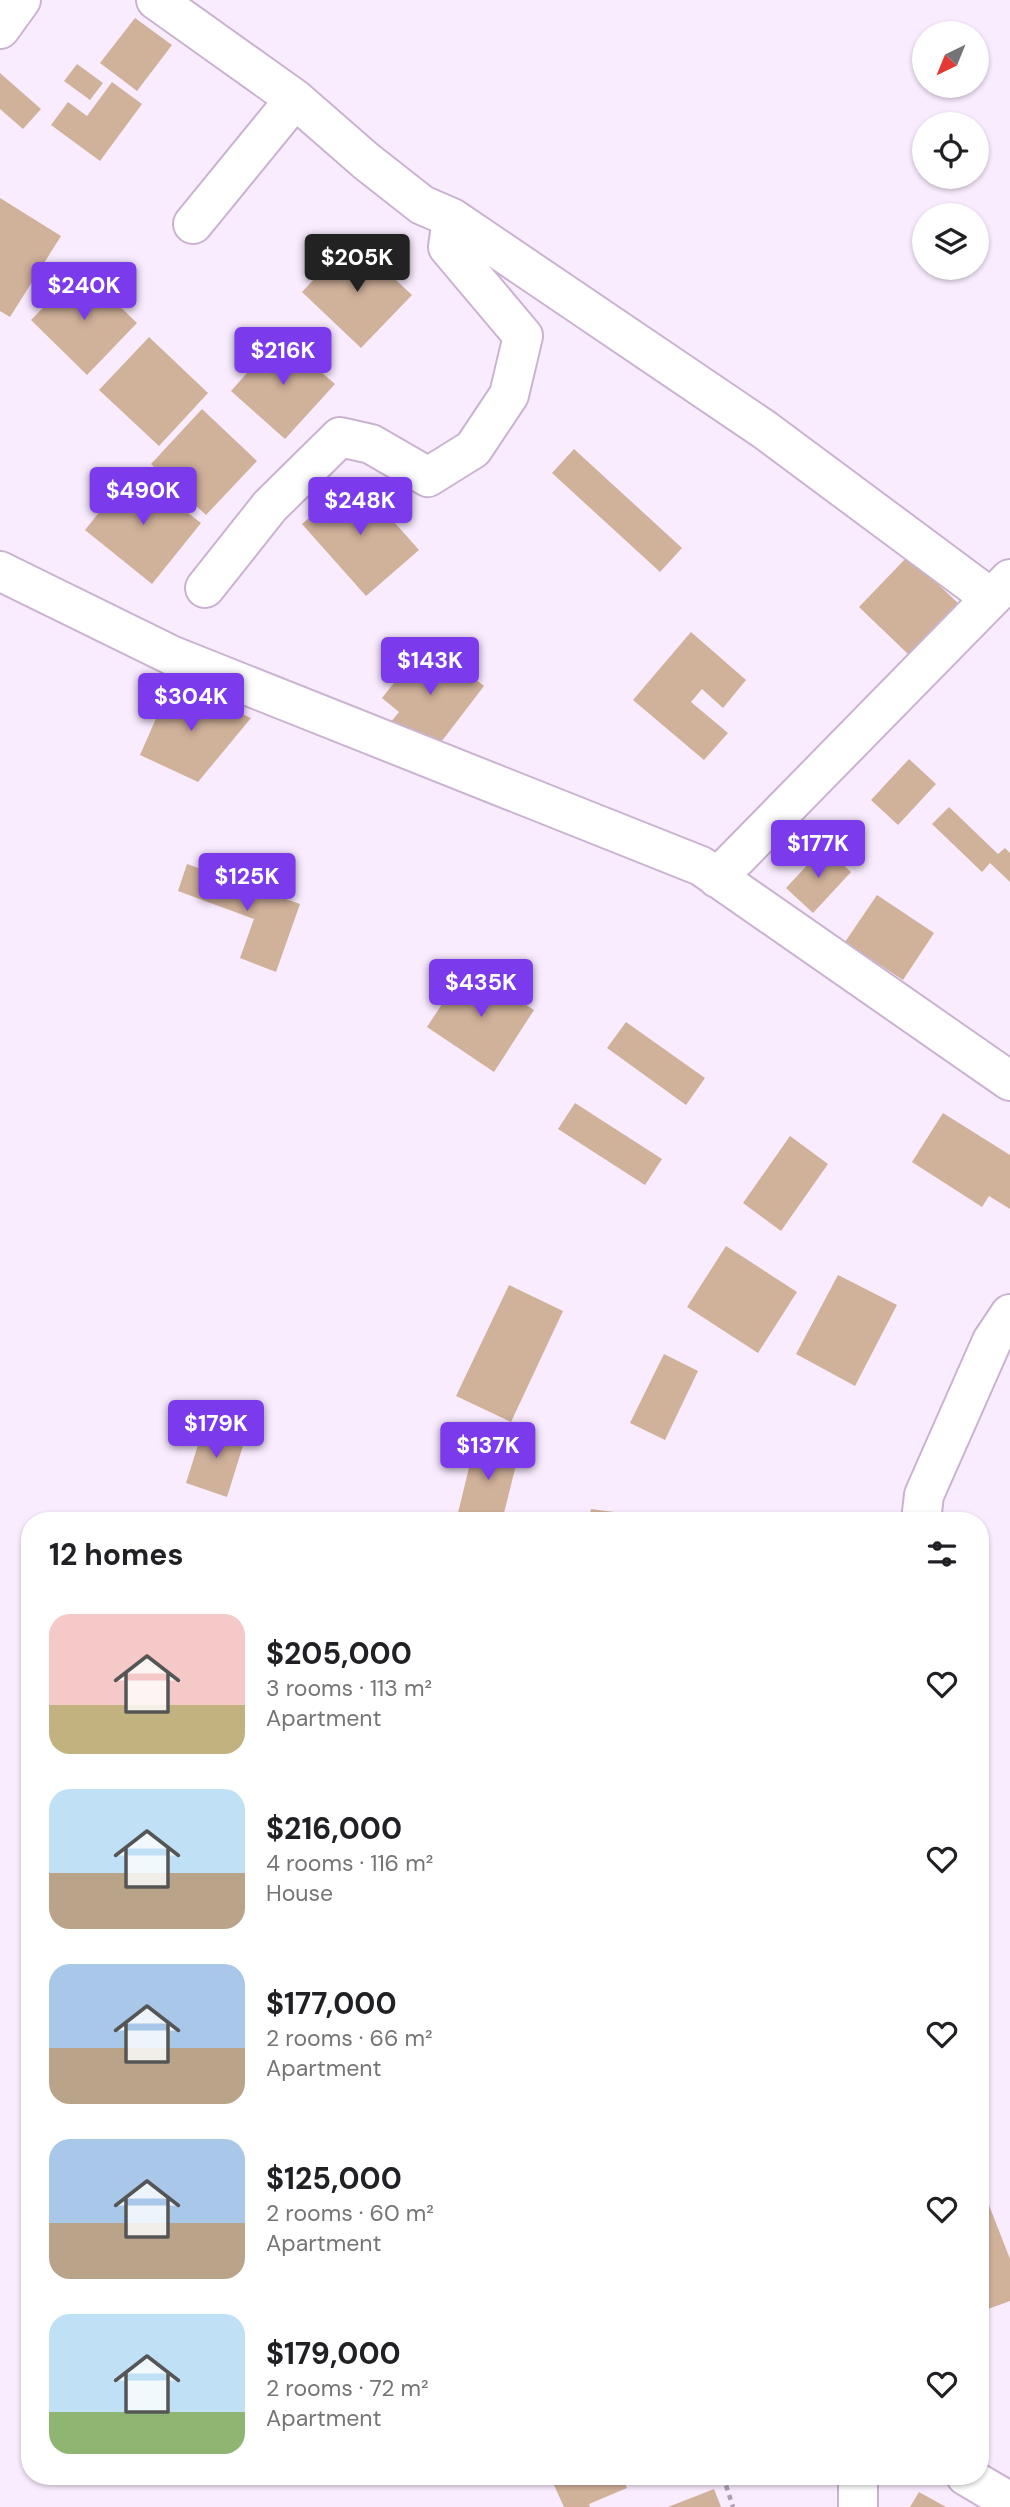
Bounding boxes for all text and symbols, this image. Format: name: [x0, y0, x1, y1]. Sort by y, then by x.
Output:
north arrow: [912, 21, 989, 98]
map controls: [912, 21, 989, 280]
button: locate: [912, 112, 989, 189]
button: layers: [912, 203, 989, 280]
pin: $205K: [308, 234, 406, 294]
text: $205K: [321, 242, 393, 272]
pin: $240K: [35, 262, 133, 322]
text: $240K: [47, 270, 121, 300]
pin: $216K: [234, 328, 332, 387]
text: $216K: [250, 335, 316, 365]
pin: $490K: [94, 468, 192, 527]
text: $490K: [106, 475, 180, 505]
pin: $248K: [311, 477, 409, 537]
text: $248K: [324, 485, 396, 515]
pin: $143K: [381, 638, 479, 697]
text: $143K: [397, 645, 463, 675]
pin: $304K: [142, 674, 240, 733]
text: $304K: [154, 681, 228, 711]
pin: $177K: [769, 820, 867, 880]
text: $177K: [787, 828, 849, 858]
pin: $125K: [198, 853, 296, 913]
text: $125K: [215, 861, 279, 891]
pin: $435K: [432, 960, 530, 1019]
text: $435K: [445, 967, 517, 997]
pin: $179K: [167, 1400, 265, 1460]
text: $179K: [184, 1408, 248, 1438]
pin: $137K: [439, 1422, 537, 1482]
text: $137K: [456, 1430, 520, 1460]
text: 12 homes: [49, 1535, 183, 1574]
icon: filters: [923, 1535, 961, 1573]
text: $205,000: [266, 1634, 412, 1673]
icon: home: [105, 1642, 189, 1726]
icon: heart: [923, 1665, 961, 1703]
text: 3 rooms · 113 m²: [266, 1673, 432, 1703]
text: Apartment: [266, 1703, 381, 1733]
text: $216,000: [266, 1809, 402, 1848]
icon: home: [105, 1817, 189, 1901]
icon: heart: [923, 1840, 961, 1878]
text: 4 rooms · 116 m²: [266, 1848, 433, 1878]
text: House: [266, 1878, 333, 1908]
text: $177,000: [266, 1984, 397, 2023]
icon: home: [105, 1992, 189, 2076]
icon: heart: [923, 2015, 961, 2053]
text: 2 rooms · 66 m²: [266, 2023, 433, 2053]
text: Apartment: [266, 2053, 381, 2083]
text: $125,000: [266, 2159, 402, 2198]
icon: home: [105, 2167, 189, 2251]
icon: heart: [923, 2190, 961, 2228]
text: 2 rooms · 60 m²: [266, 2198, 434, 2228]
text: Apartment: [266, 2228, 381, 2258]
text: $179,000: [266, 2334, 401, 2373]
icon: home: [105, 2342, 189, 2426]
icon: heart: [923, 2365, 961, 2403]
text: 2 rooms · 72 m²: [266, 2373, 429, 2403]
text: Apartment: [266, 2403, 381, 2433]

